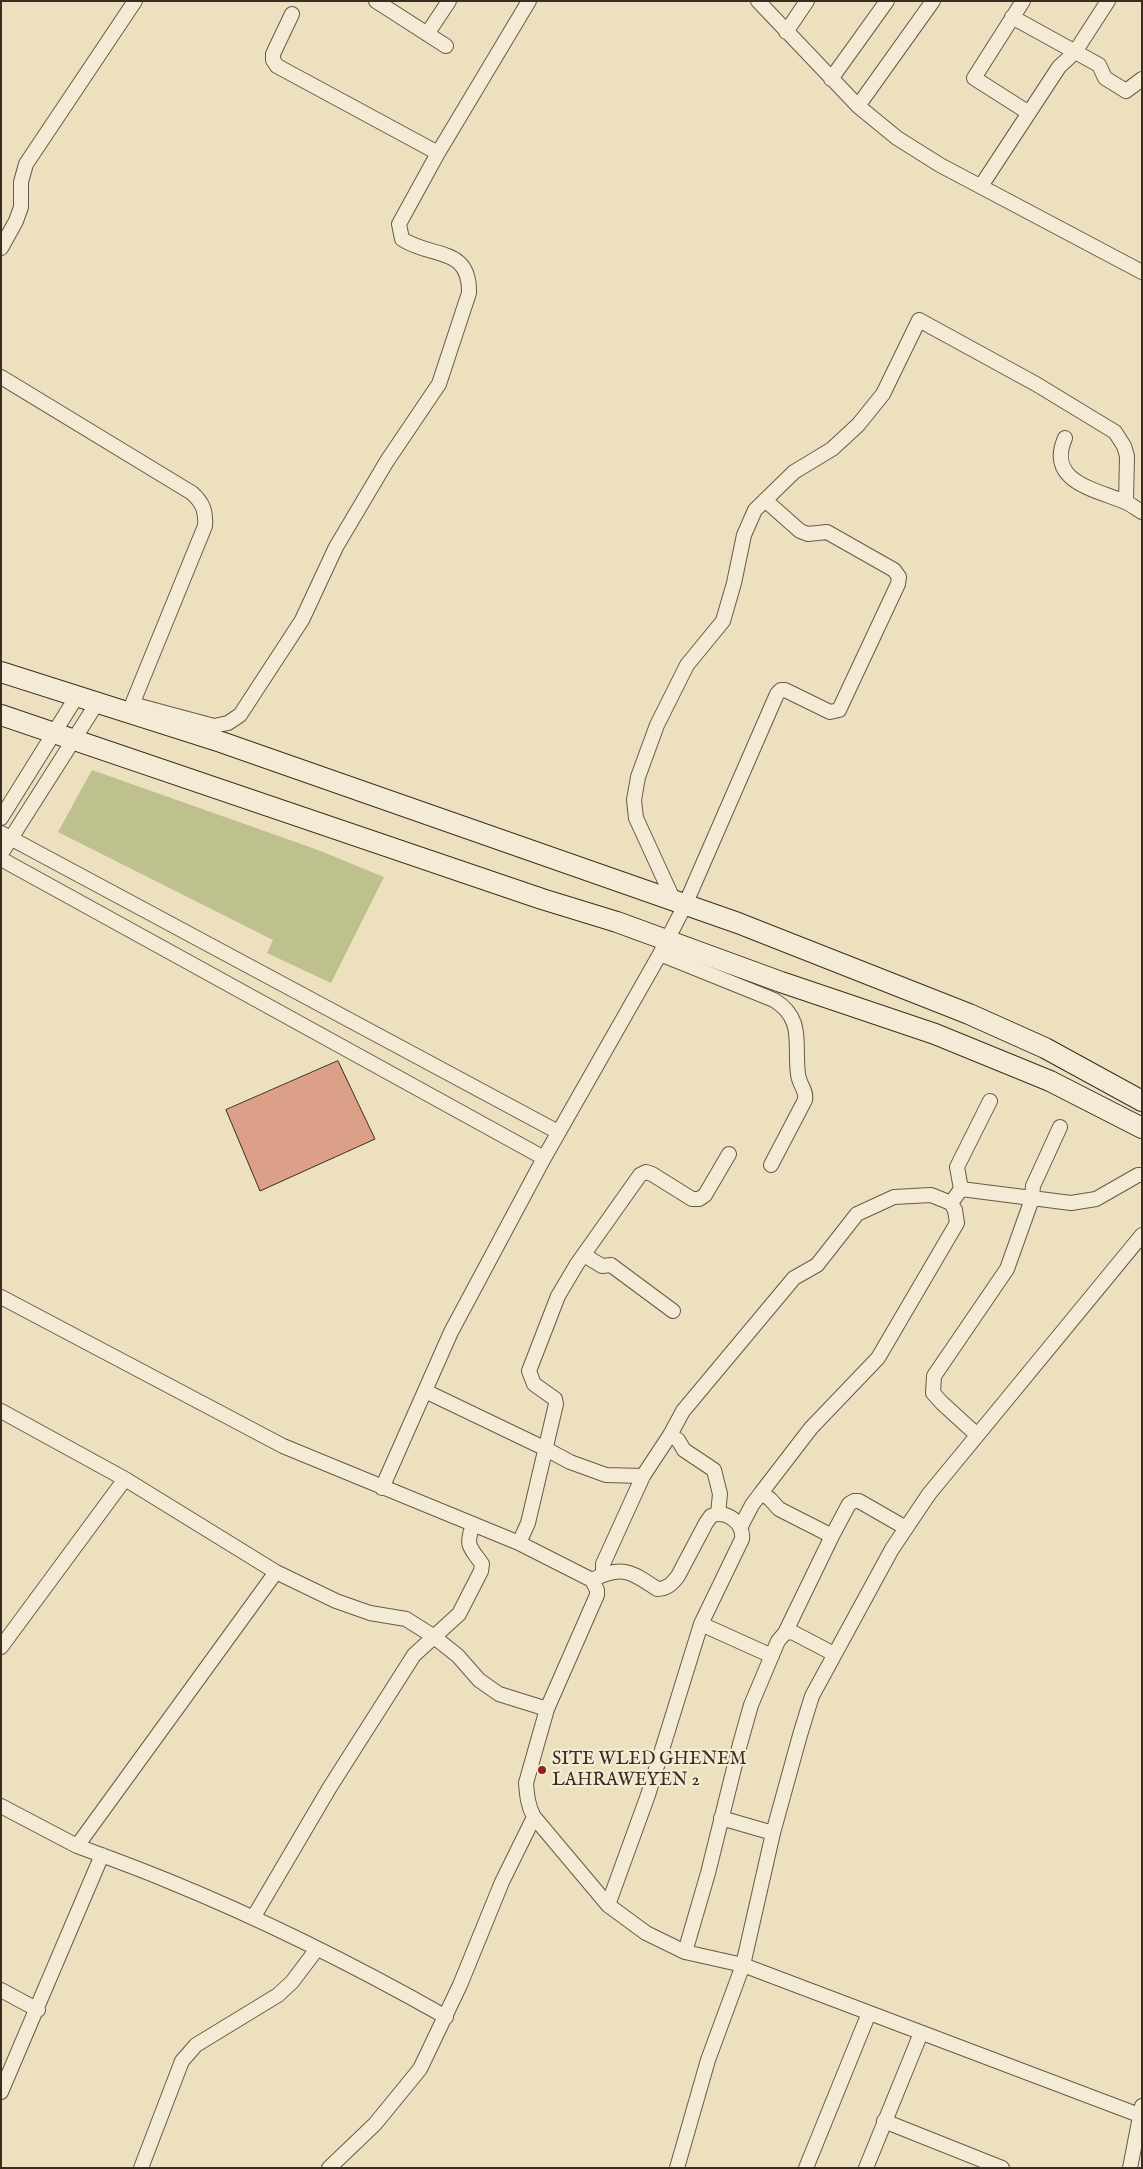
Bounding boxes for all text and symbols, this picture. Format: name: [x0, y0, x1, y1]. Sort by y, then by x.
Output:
place label: SITE WLED GHENEM LAHRAWEYEN 2: [552, 1749, 746, 1792]
marker: SITE WLED GHENEM LAHRAWEYEN 2: [536, 1764, 548, 1776]

